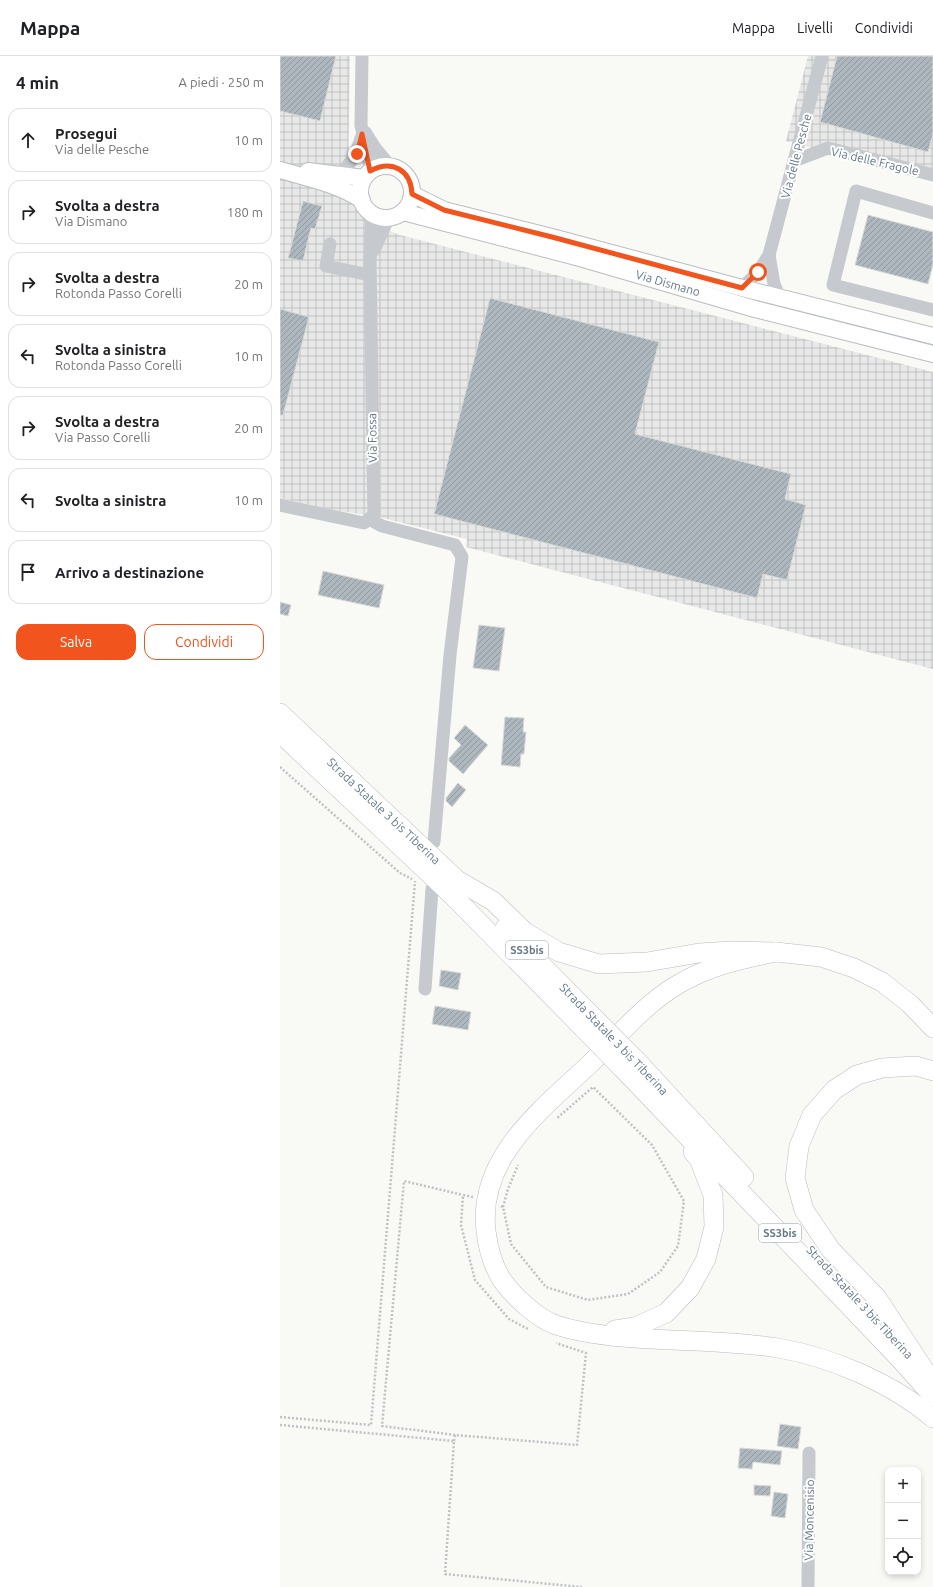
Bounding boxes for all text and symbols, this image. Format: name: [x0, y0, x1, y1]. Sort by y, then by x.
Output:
text: Mappa: [20, 17, 80, 39]
text: Mappa: [732, 20, 775, 36]
text: Livelli: [797, 20, 833, 36]
text: Condividi: [855, 20, 913, 36]
text: 4 min: [16, 73, 59, 92]
text: A piedi · 250 m: [179, 75, 264, 89]
street label: Via delle Pesche: [778, 112, 814, 200]
text: Prosegui: [55, 125, 117, 142]
icon: ahead: [17, 129, 39, 151]
text: 10 m: [234, 133, 263, 147]
text: Via delle Pesche: [55, 142, 149, 156]
route end: [348, 145, 366, 163]
street label: Via delle Fragole: [830, 145, 920, 177]
text: Svolta a destra: [55, 197, 160, 214]
icon: right: [17, 201, 39, 223]
text: 180 m: [227, 205, 263, 219]
text: Via Dismano: [55, 214, 127, 228]
route start: [749, 263, 767, 281]
street label: Via Dismano: [634, 268, 702, 298]
text: Svolta a destra: [55, 269, 160, 286]
icon: right: [17, 273, 39, 295]
text: 20 m: [234, 277, 263, 291]
text: Rotonda Passo Corelli: [55, 286, 182, 300]
text: Svolta a sinistra: [55, 341, 166, 358]
icon: left: [17, 345, 39, 367]
text: 10 m: [234, 349, 263, 363]
text: Rotonda Passo Corelli: [55, 358, 182, 372]
text: Svolta a destra: [55, 413, 160, 430]
street label: Via Fossa: [365, 413, 379, 463]
icon: right: [17, 417, 39, 439]
text: 20 m: [234, 421, 263, 435]
text: Via Passo Corelli: [55, 430, 150, 444]
icon: left: [17, 489, 39, 511]
text: Svolta a sinistra: [55, 492, 166, 509]
text: 10 m: [234, 493, 263, 507]
icon: arrive: [17, 561, 39, 583]
text: Arrivo a destinazione: [55, 564, 204, 581]
button: Salva: [16, 624, 136, 660]
button: Condividi: [144, 624, 264, 660]
street label: Strada Statale 3 bis Tiberina: [325, 755, 443, 867]
road number: SS3bis: [506, 941, 548, 959]
street label: Strada Statale 3 bis Tiberina: [557, 981, 671, 1097]
road number: SS3bis: [759, 1224, 801, 1242]
street label: Strada Statale 3 bis Tiberina: [804, 1243, 916, 1361]
map controls: [885, 1467, 921, 1575]
button: +: [885, 1467, 921, 1503]
street label: Via Moncenisio: [802, 1479, 816, 1561]
button: −: [885, 1503, 921, 1539]
button: locate: [885, 1539, 921, 1575]

